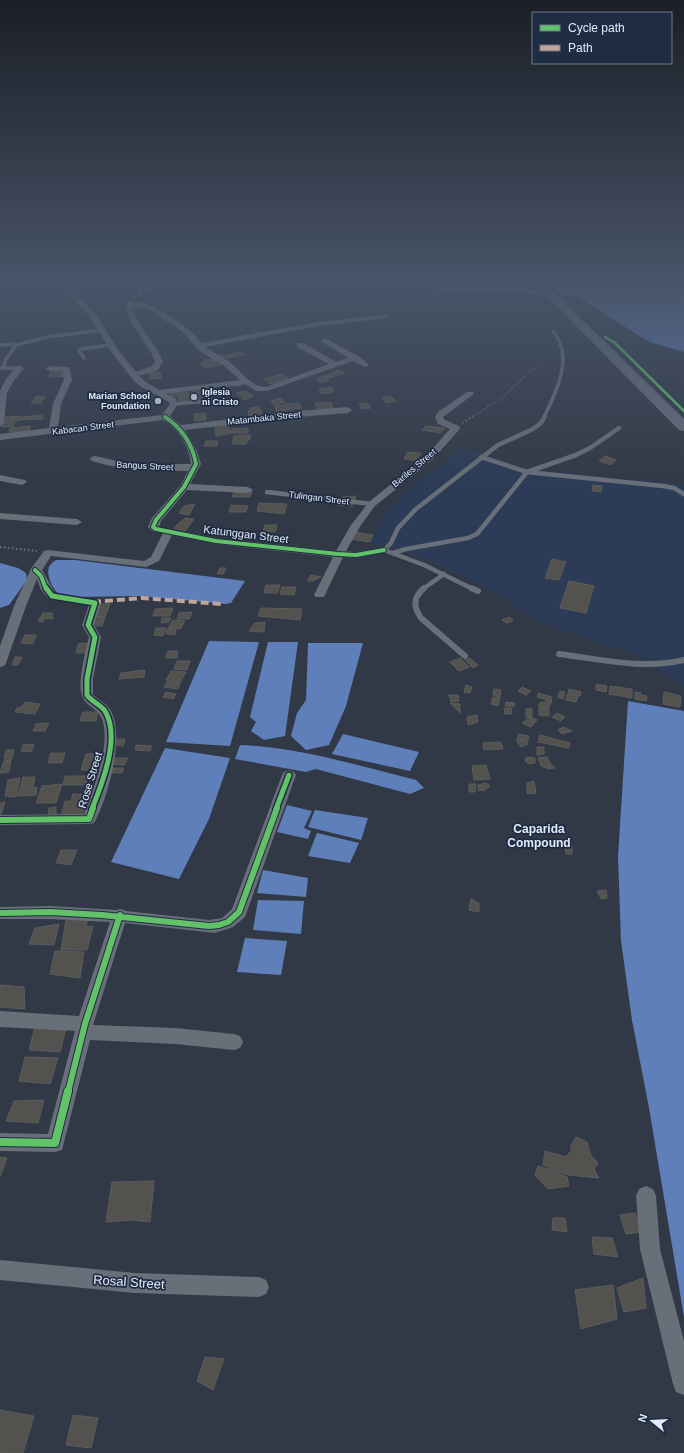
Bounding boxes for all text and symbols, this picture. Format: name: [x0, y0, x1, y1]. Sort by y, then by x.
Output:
legend: [532, 12, 672, 64]
text: Cycle path: [568, 21, 625, 35]
text: Path: [568, 41, 593, 55]
place label: Iglesia ni Cristo: [202, 387, 239, 407]
place label: Marian School Foundation: [88, 391, 150, 411]
marker: Iglesia ni Cristo: [189, 392, 199, 402]
marker: Marian School Foundation: [153, 396, 163, 406]
street label: Matambaka Street: [227, 409, 302, 427]
street label: Kabacan Street: [52, 419, 115, 437]
street label: Bariles Street: [390, 446, 438, 489]
street label: Bangus Street: [116, 460, 174, 473]
street label: Tulingan Street: [288, 489, 350, 507]
street label: Katunggan Street: [203, 523, 289, 545]
street label: Rose Street: [76, 750, 104, 810]
district label: Caparida Compound: [507, 822, 571, 850]
street label: Rosal Street: [93, 1272, 166, 1292]
north arrow: [632, 1401, 672, 1441]
text: N: [636, 1412, 649, 1424]

